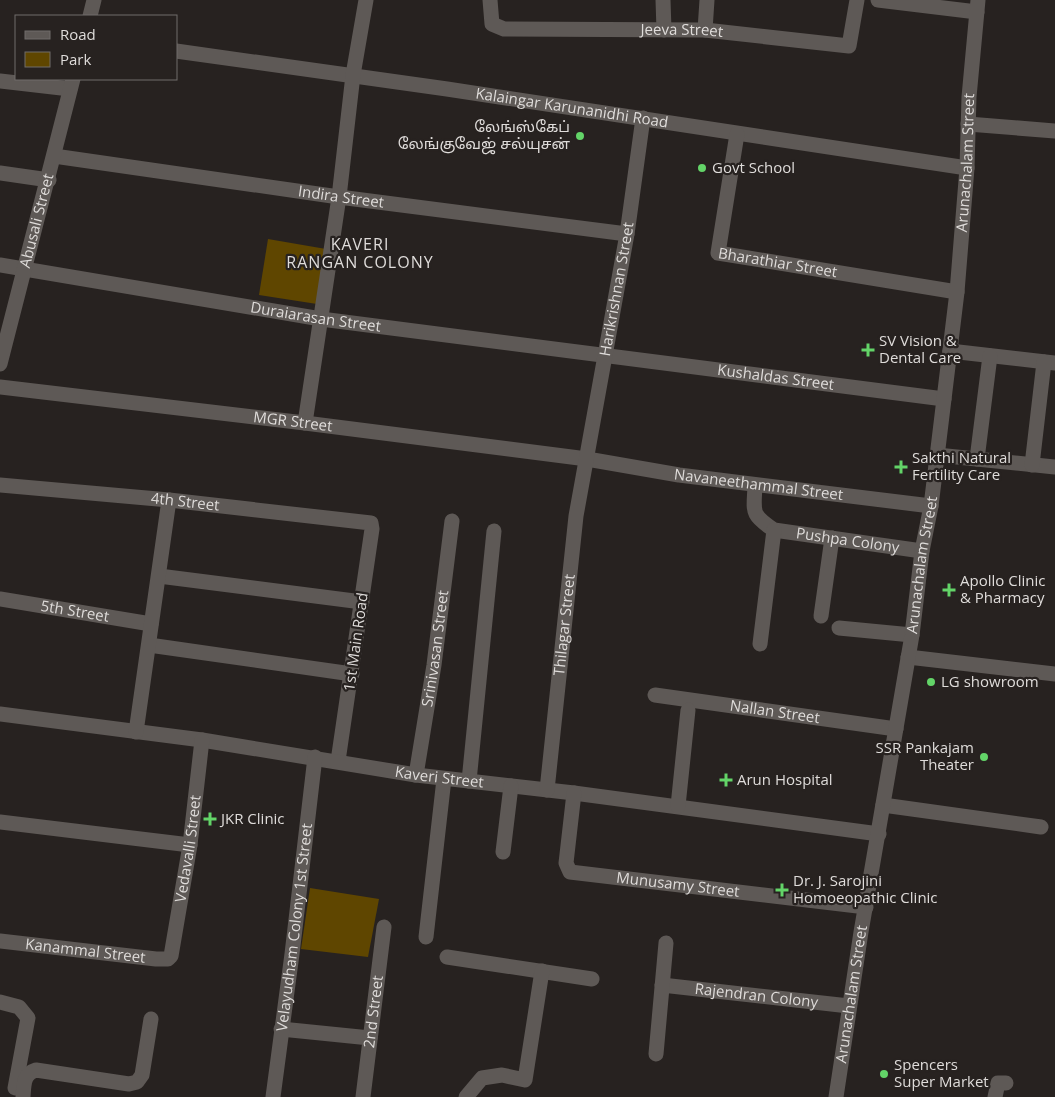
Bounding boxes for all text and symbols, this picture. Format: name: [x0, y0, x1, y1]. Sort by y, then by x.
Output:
legend: [15, 15, 178, 80]
street label: Jeeva Street: [639, 19, 724, 41]
text: Road: [60, 24, 96, 44]
text: Park: [60, 49, 91, 69]
street label: Kalaingar Karunanidhi Road: [474, 82, 670, 131]
street label: Arunachalam Street: [951, 92, 978, 233]
place label: லேங்ஸ்கேப் லேங்குவேஜ் சல்யுசன்: [398, 116, 570, 155]
marker: லேங்ஸ்கேப் லேங்குவேஜ் சல்யுசன்: [574, 130, 586, 142]
place label: Govt School: [712, 157, 795, 177]
marker: Govt School: [696, 162, 708, 174]
street label: Abusali Street: [14, 171, 57, 270]
street label: Indira Street: [297, 180, 385, 212]
street label: Harikrishnan Street: [594, 221, 638, 358]
district label: KAVERI RANGAN COLONY: [286, 233, 434, 273]
street label: Bharathiar Street: [717, 242, 839, 281]
street label: Duraiarasan Street: [249, 296, 382, 336]
place label: SV Vision & Dental Care: [879, 330, 961, 367]
marker: SV Vision & Dental Care: [861, 343, 875, 357]
street label: Kushaldas Street: [716, 359, 835, 394]
street label: MGR Street: [252, 406, 334, 435]
place label: Sakthi Natural Fertility Care: [912, 447, 1011, 484]
marker: Sakthi Natural Fertility Care: [894, 460, 908, 474]
street label: Navaneethammal Street: [673, 463, 844, 504]
street label: 4th Street: [150, 487, 221, 515]
street label: Arunachalam Street: [901, 495, 941, 635]
street label: Pushpa Colony: [795, 522, 901, 557]
place label: Apollo Clinic & Pharmacy: [960, 570, 1045, 607]
street label: Thilagar Street: [548, 573, 579, 677]
marker: Apollo Clinic & Pharmacy: [942, 583, 956, 597]
street label: Srinivasan Street: [416, 589, 452, 708]
street label: 1st Main Road: [338, 591, 372, 693]
street label: 5th Street: [39, 595, 111, 626]
place label: LG showroom: [941, 671, 1039, 691]
marker: LG showroom: [925, 676, 937, 688]
street label: Nallan Street: [729, 695, 821, 727]
place label: SSR Pankajam Theater: [876, 737, 974, 774]
marker: SSR Pankajam Theater: [978, 751, 990, 763]
street label: Kaveri Street: [394, 761, 485, 792]
place label: Arun Hospital: [737, 769, 833, 789]
marker: Arun Hospital: [719, 773, 733, 787]
street label: Vedavalli Street: [169, 794, 205, 904]
place label: JKR Clinic: [219, 808, 285, 828]
marker: JKR Clinic: [203, 812, 217, 826]
street label: Velayudham Colony 1st Street: [271, 822, 316, 1033]
street label: Munusamy Street: [615, 867, 741, 901]
place label: Dr. J. Sarojini Homoeopathic Clinic: [793, 870, 938, 907]
marker: Dr. J. Sarojini Homoeopathic Clinic: [775, 883, 789, 897]
street label: Arunachalam Street: [830, 924, 871, 1064]
street label: Kanammal Street: [24, 933, 147, 967]
street label: 2nd Street: [358, 974, 387, 1049]
street label: Rajendran Colony: [694, 978, 820, 1012]
place label: Spencers Super Market: [894, 1054, 989, 1091]
marker: Spencers Super Market: [878, 1068, 890, 1080]

